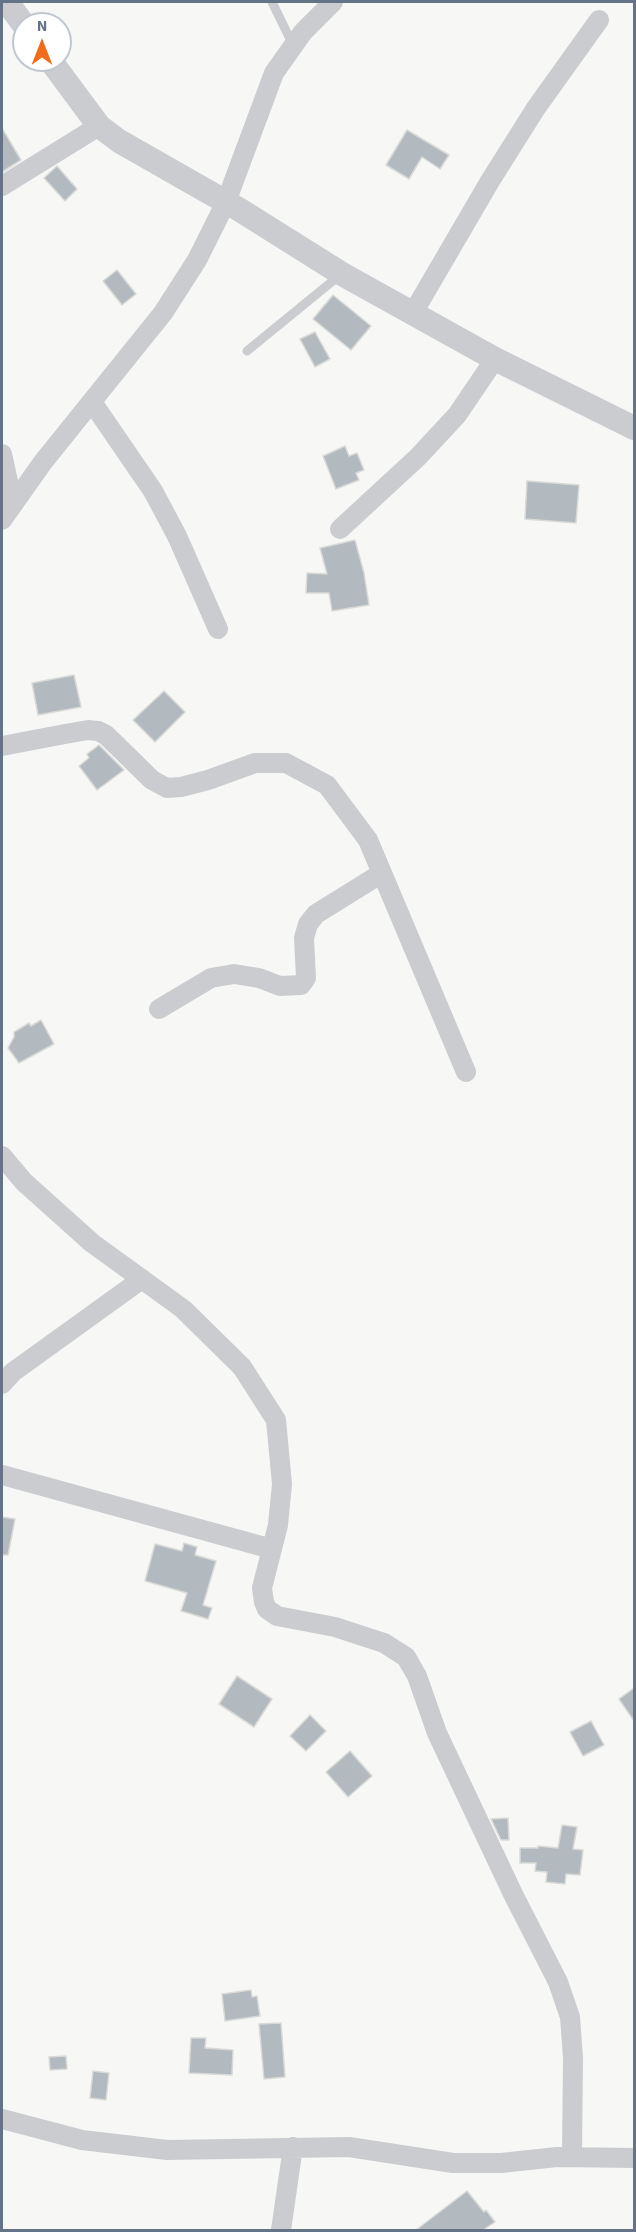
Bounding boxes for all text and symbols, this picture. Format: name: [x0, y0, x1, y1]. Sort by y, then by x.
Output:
north arrow: [12, 12, 72, 72]
text: N: [37, 15, 47, 37]

